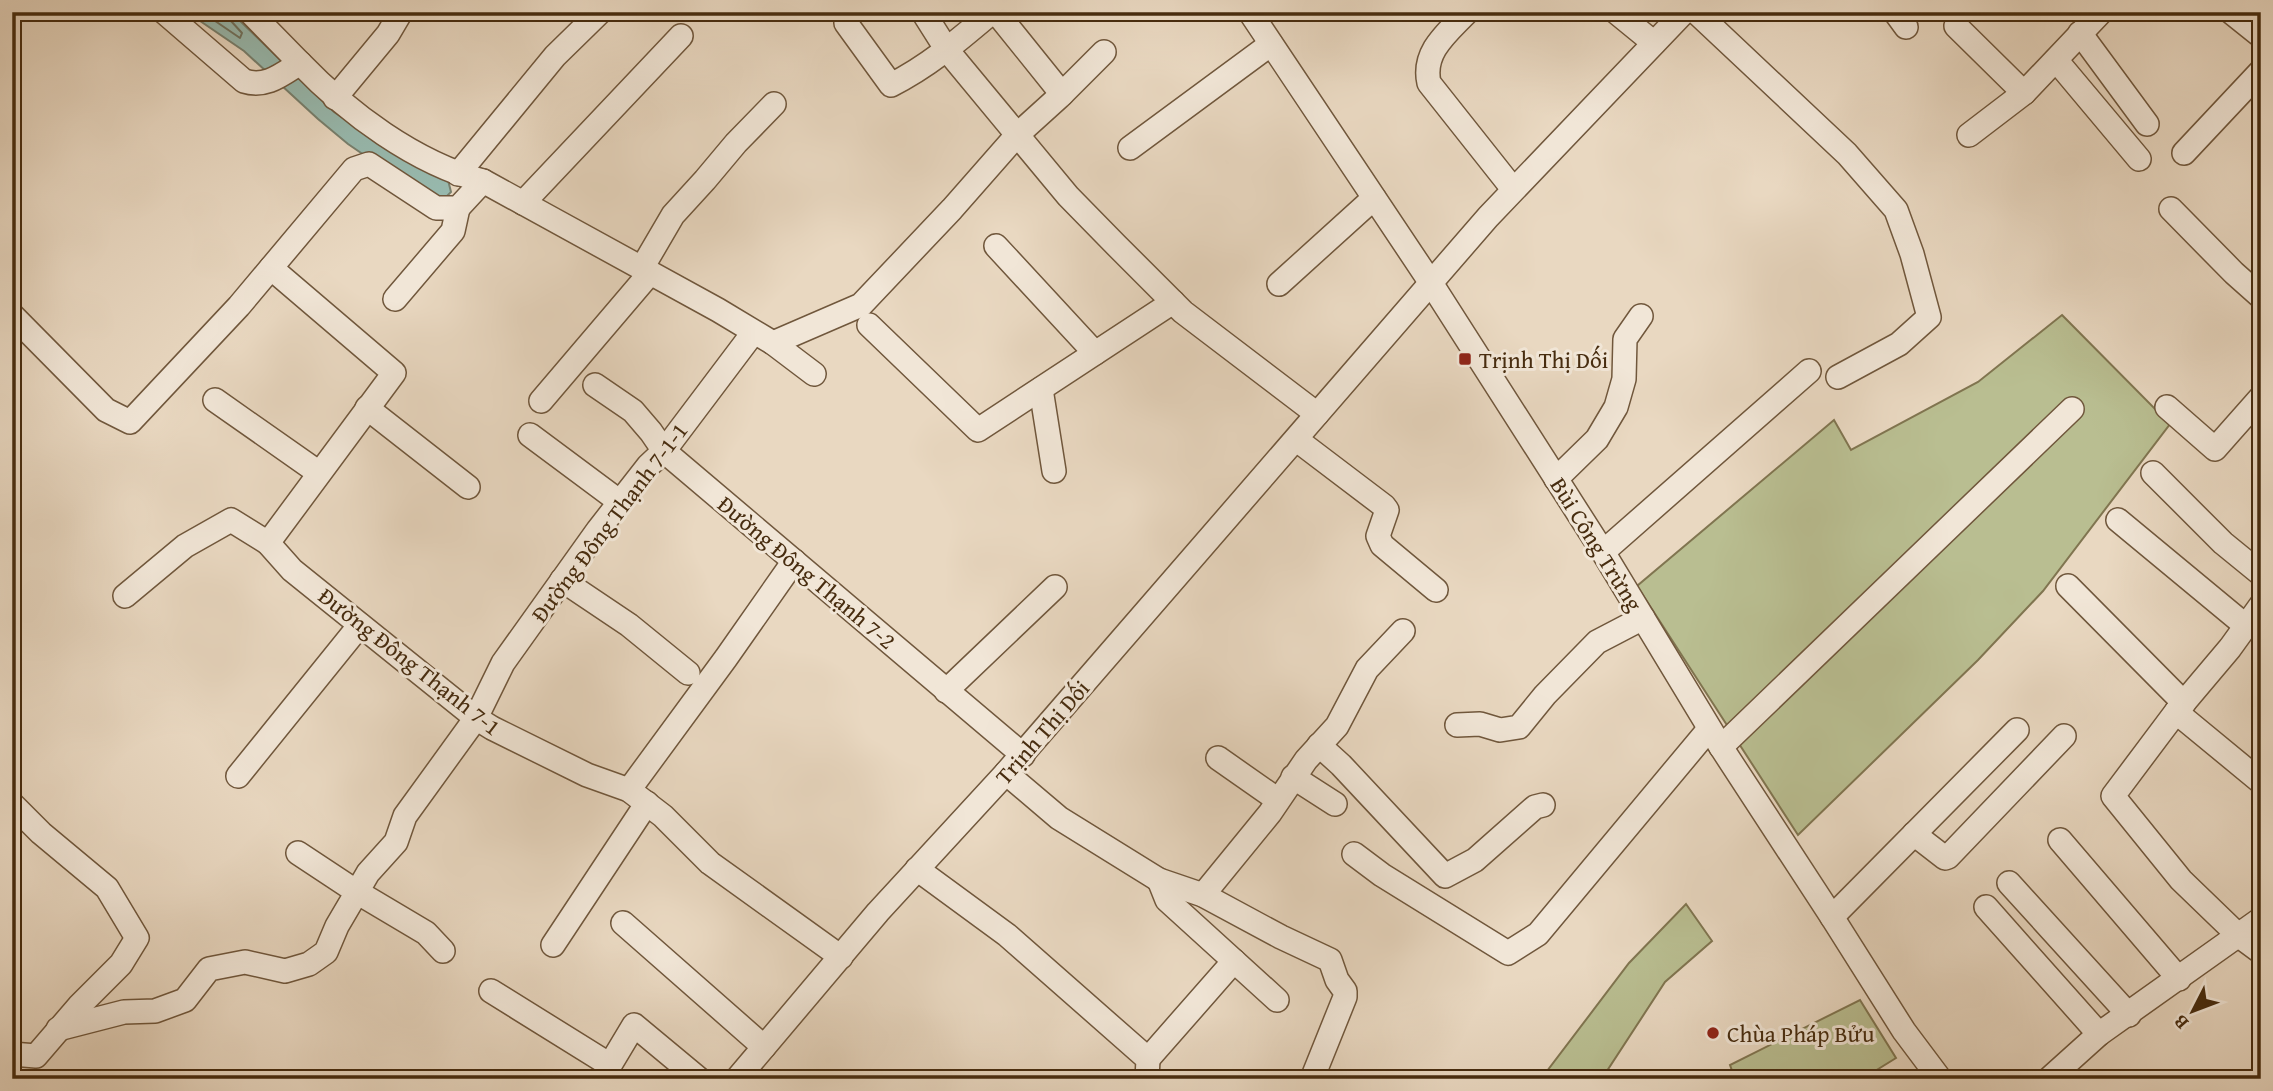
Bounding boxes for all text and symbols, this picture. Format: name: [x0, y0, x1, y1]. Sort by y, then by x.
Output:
place label: Trịnh Thị Dối: [1479, 343, 1608, 376]
marker: Trịnh Thị Dối: [1457, 351, 1473, 367]
street label: Đường Đông Thạnh 7-1-1: [523, 415, 695, 629]
street label: Bùi Công Trừng: [1543, 471, 1652, 618]
street label: Đường Đông Thạnh 7-2: [711, 488, 903, 656]
street label: Đường Đông Thạnh 7-1: [312, 579, 508, 743]
street label: Trịnh Thị Dối: [987, 672, 1097, 792]
north arrow: [2158, 976, 2228, 1046]
text: B: [2166, 1009, 2195, 1036]
place label: Chùa Pháp Bửu: [1727, 1017, 1875, 1050]
marker: Chùa Pháp Bửu: [1705, 1025, 1721, 1041]

